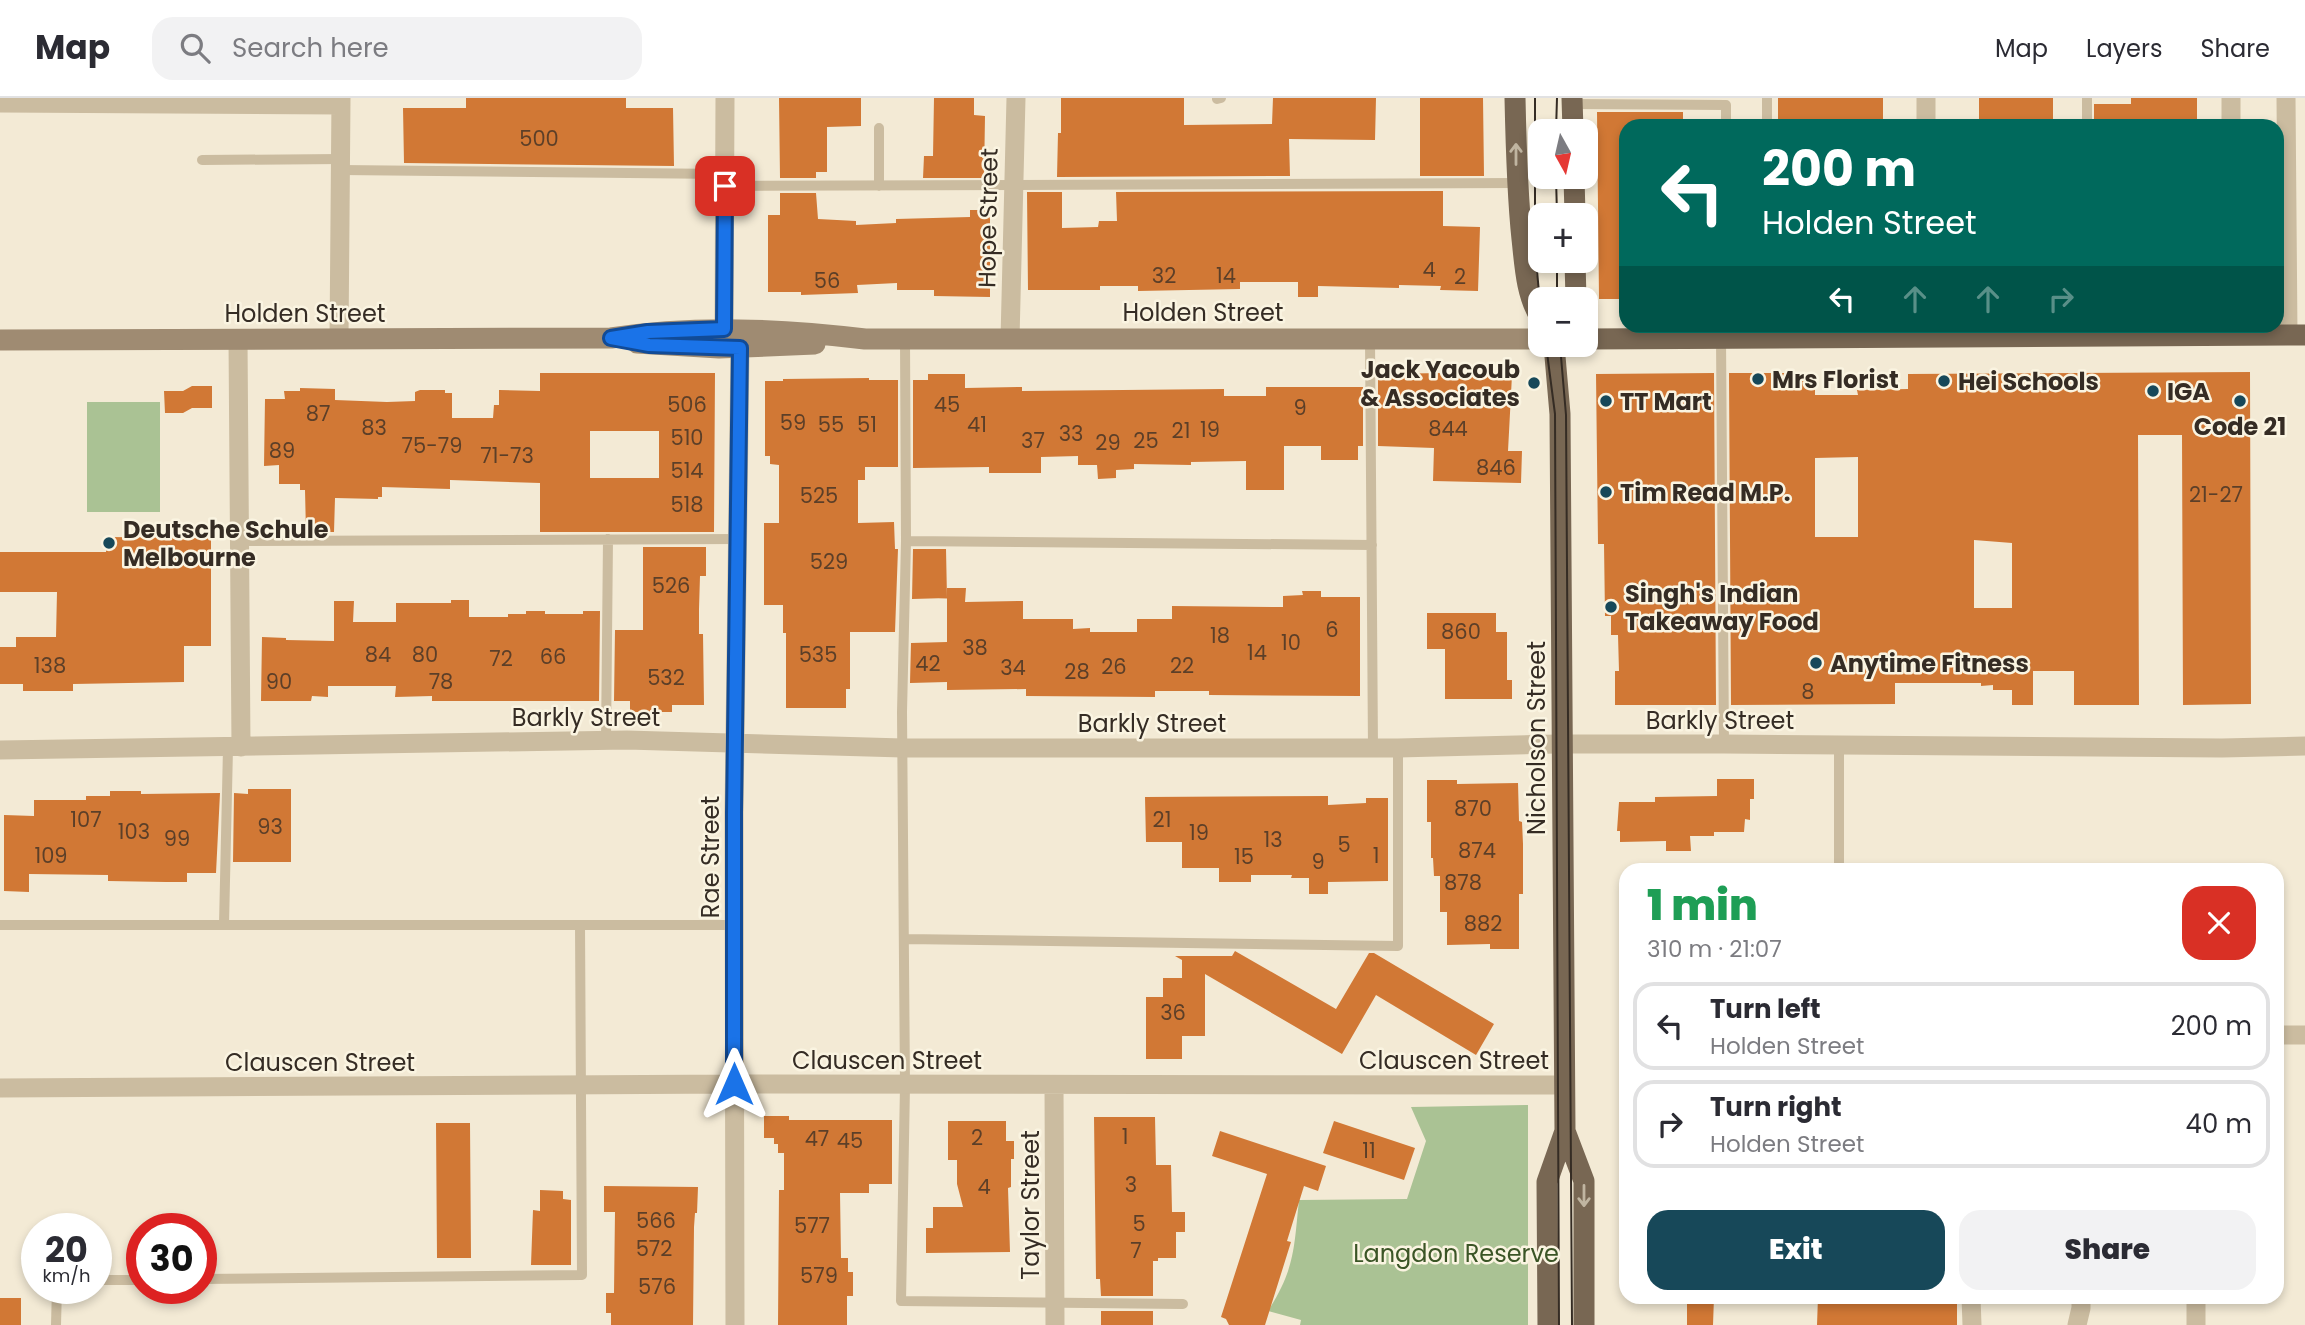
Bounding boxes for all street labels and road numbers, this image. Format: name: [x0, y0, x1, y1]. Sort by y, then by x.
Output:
street label: Hope Street: [970, 148, 1006, 288]
street label: Holden Street: [1122, 296, 1284, 329]
street label: Holden Street: [224, 297, 386, 330]
street label: Nicholson Street: [1520, 641, 1553, 835]
street label: Barkly Street: [512, 701, 660, 734]
street label: Barkly Street: [1646, 704, 1794, 737]
street label: Barkly Street: [1078, 707, 1226, 740]
street label: Rae Street: [694, 796, 727, 918]
street label: Clauscen Street: [792, 1044, 982, 1077]
street label: Clauscen Street: [1359, 1044, 1549, 1077]
street label: Clauscen Street: [225, 1046, 415, 1079]
street label: Taylor Street: [1014, 1130, 1047, 1280]

